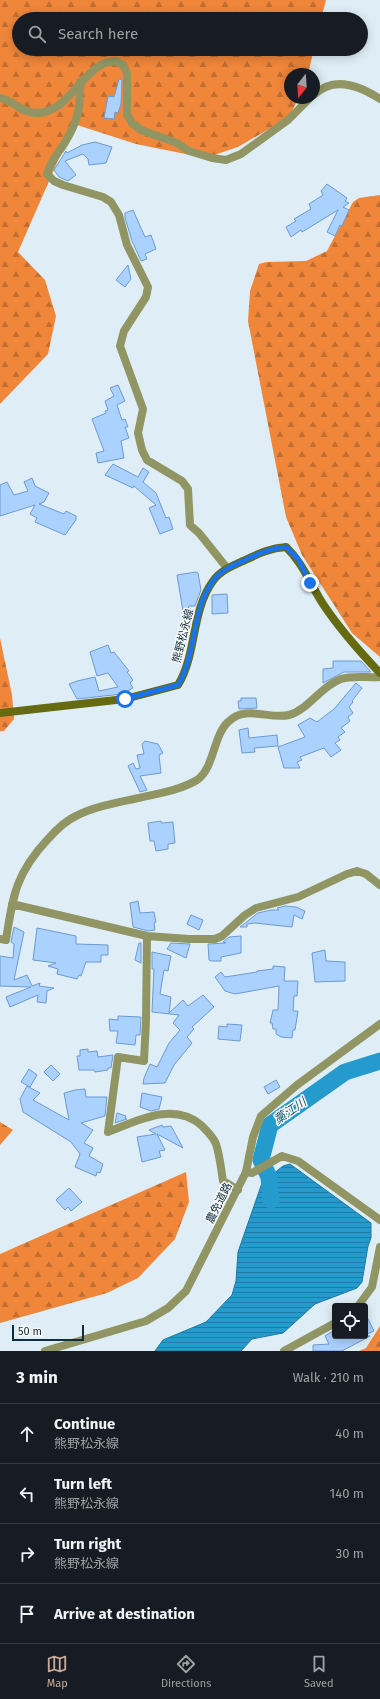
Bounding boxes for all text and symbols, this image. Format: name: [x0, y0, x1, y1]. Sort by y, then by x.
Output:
search box: [12, 12, 368, 56]
icon: search: [26, 23, 48, 45]
text: Search here: [58, 25, 138, 43]
north arrow: [284, 68, 320, 104]
route end: [301, 574, 319, 592]
street label: 熊野松永線: [170, 608, 196, 664]
route start: [116, 690, 134, 708]
water label: 藁江川: [271, 1094, 310, 1127]
street label: 農免道路: [203, 1180, 235, 1226]
map controls: [332, 1303, 368, 1339]
button: locate: [332, 1303, 368, 1339]
scale bar: [12, 1323, 84, 1342]
text: 50 m: [18, 1325, 42, 1338]
text: 3 min: [16, 1367, 58, 1388]
text: Walk · 210 m: [293, 1370, 364, 1385]
text: Continue: [54, 1415, 115, 1433]
icon: ahead: [16, 1423, 38, 1445]
text: 40 m: [335, 1426, 364, 1441]
text: 熊野松永線: [54, 1436, 119, 1451]
text: Turn left: [54, 1475, 112, 1493]
icon: left: [16, 1483, 38, 1505]
text: 140 m: [330, 1486, 364, 1501]
text: 熊野松永線: [54, 1496, 119, 1511]
text: Turn right: [54, 1535, 121, 1553]
icon: right: [16, 1543, 38, 1565]
text: 30 m: [336, 1546, 364, 1561]
text: 熊野松永線: [54, 1556, 119, 1571]
icon: arrive: [16, 1603, 38, 1625]
text: Arrive at destination: [54, 1605, 195, 1623]
tab: Map: [46, 1653, 68, 1690]
tab: Directions: [161, 1653, 211, 1690]
tab: Saved: [304, 1653, 334, 1690]

